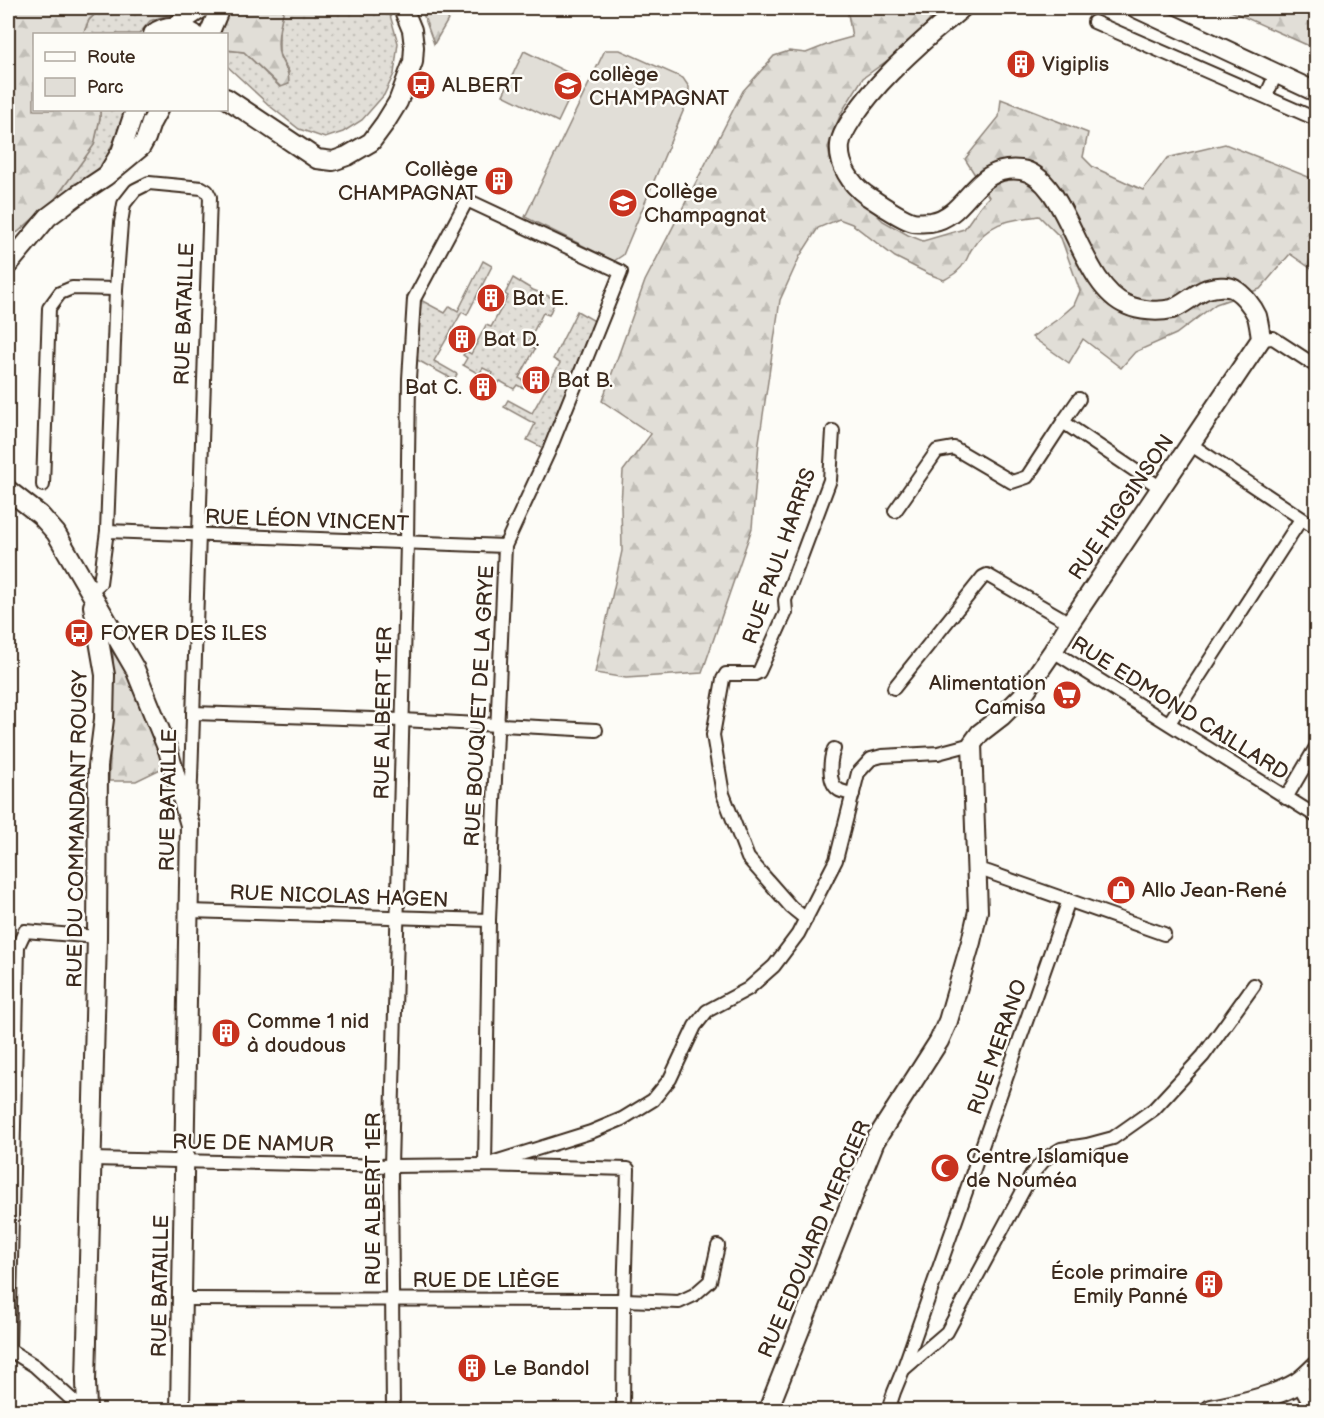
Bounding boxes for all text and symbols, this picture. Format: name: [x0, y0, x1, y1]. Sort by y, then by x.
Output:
legend: [33, 33, 228, 111]
text: Route: [87, 47, 136, 68]
building icon: Vigiplis: [1005, 48, 1037, 80]
place label: Vigiplis: [1042, 52, 1109, 77]
place label: collège CHAMPAGNAT: [589, 62, 729, 111]
bus stop icon: ALBERT: [405, 69, 437, 101]
school or university icon: collège CHAMPAGNAT: [552, 70, 584, 102]
place label: ALBERT: [442, 73, 523, 98]
text: Parc: [87, 77, 124, 98]
place label: Collège CHAMPAGNAT: [338, 157, 478, 206]
building icon: Collège CHAMPAGNAT: [483, 165, 515, 197]
place label: Collège Champagnat: [644, 179, 767, 228]
school or university icon: Collège Champagnat: [607, 187, 639, 219]
street label: RUE BATAILLE: [170, 242, 199, 386]
building icon: Bat E.: [475, 282, 507, 314]
place label: Bat E.: [512, 286, 568, 311]
building icon: Bat D.: [446, 323, 478, 355]
place label: Bat D.: [483, 327, 540, 352]
building icon: Bat B.: [520, 364, 552, 396]
place label: Bat B.: [557, 368, 613, 393]
building icon: Bat C.: [467, 371, 499, 403]
place label: Bat C.: [405, 375, 462, 400]
street label: RUE HIGGINSON: [1064, 430, 1179, 585]
street label: RUE PAUL HARRIS: [738, 465, 821, 647]
street label: RUE LÉON VINCENT: [204, 504, 410, 537]
street label: RUE BOUQUET DE LA GRYE: [460, 565, 499, 847]
bus stop icon: FOYER DES ILES: [63, 617, 95, 649]
place label: FOYER DES ILES: [100, 621, 267, 646]
street label: RUE ALBERT 1ER: [369, 626, 398, 800]
street label: RUE EDMOND CAILLARD: [1067, 631, 1293, 786]
street label: RUE DU COMMANDANT ROUGY: [62, 669, 93, 988]
place label: Alimentation Camisa: [929, 671, 1046, 720]
supermarket icon: Alimentation Camisa: [1051, 679, 1083, 711]
street label: RUE BATAILLE: [155, 728, 182, 872]
shop icon: Allo Jean-René: [1105, 874, 1137, 906]
place label: Allo Jean-René: [1142, 878, 1287, 903]
street label: RUE NICOLAS HAGEN: [229, 880, 449, 913]
street label: RUE MERANO: [963, 976, 1032, 1118]
place label: Comme 1 nid à doudous: [247, 1009, 369, 1058]
building icon: Comme 1 nid à doudous: [210, 1017, 242, 1049]
street label: RUE ALBERT 1ER: [361, 1112, 386, 1286]
street label: RUE EDOUARD MERCIER: [753, 1117, 876, 1362]
street label: RUE DE NAMUR: [172, 1130, 334, 1157]
place label: Centre Islamique de Nouméa: [966, 1144, 1129, 1193]
mosque icon: Centre Islamique de Nouméa: [929, 1152, 961, 1184]
street label: RUE BATAILLE: [147, 1214, 174, 1358]
place label: École primaire Emily Panné: [1050, 1260, 1188, 1309]
street label: RUE DE LIÈGE: [412, 1268, 560, 1293]
building icon: École primaire Emily Panné: [1193, 1268, 1225, 1300]
building icon: Le Bandol: [456, 1352, 488, 1384]
place label: Le Bandol: [493, 1356, 589, 1381]

